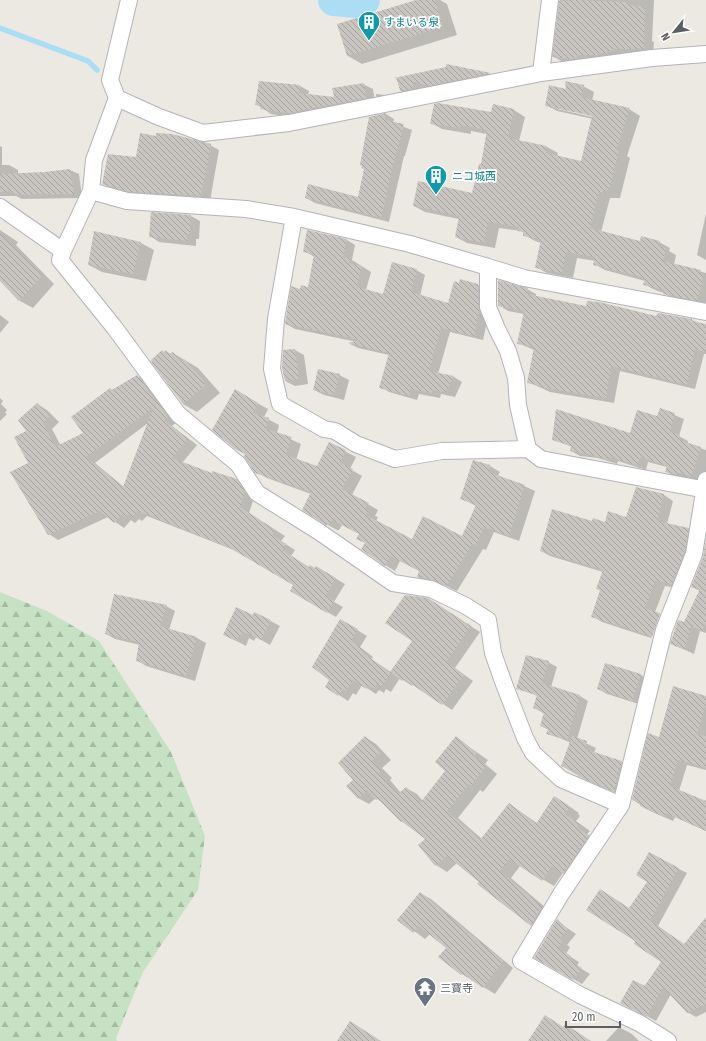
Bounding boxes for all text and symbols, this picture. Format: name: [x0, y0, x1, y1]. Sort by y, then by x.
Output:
building icon: すまいる泉: [356, 9, 382, 42]
north arrow: [654, 12, 694, 52]
place label: すまいる泉: [384, 16, 440, 29]
text: N: [658, 31, 673, 43]
building icon: ニコ城西: [423, 163, 449, 196]
place label: ニコ城西: [452, 170, 496, 183]
temple icon: 三寶寺: [412, 975, 438, 1008]
place label: 三寶寺: [440, 982, 473, 995]
scale bar: [566, 1003, 620, 1029]
text: 20 m: [572, 1010, 596, 1024]

